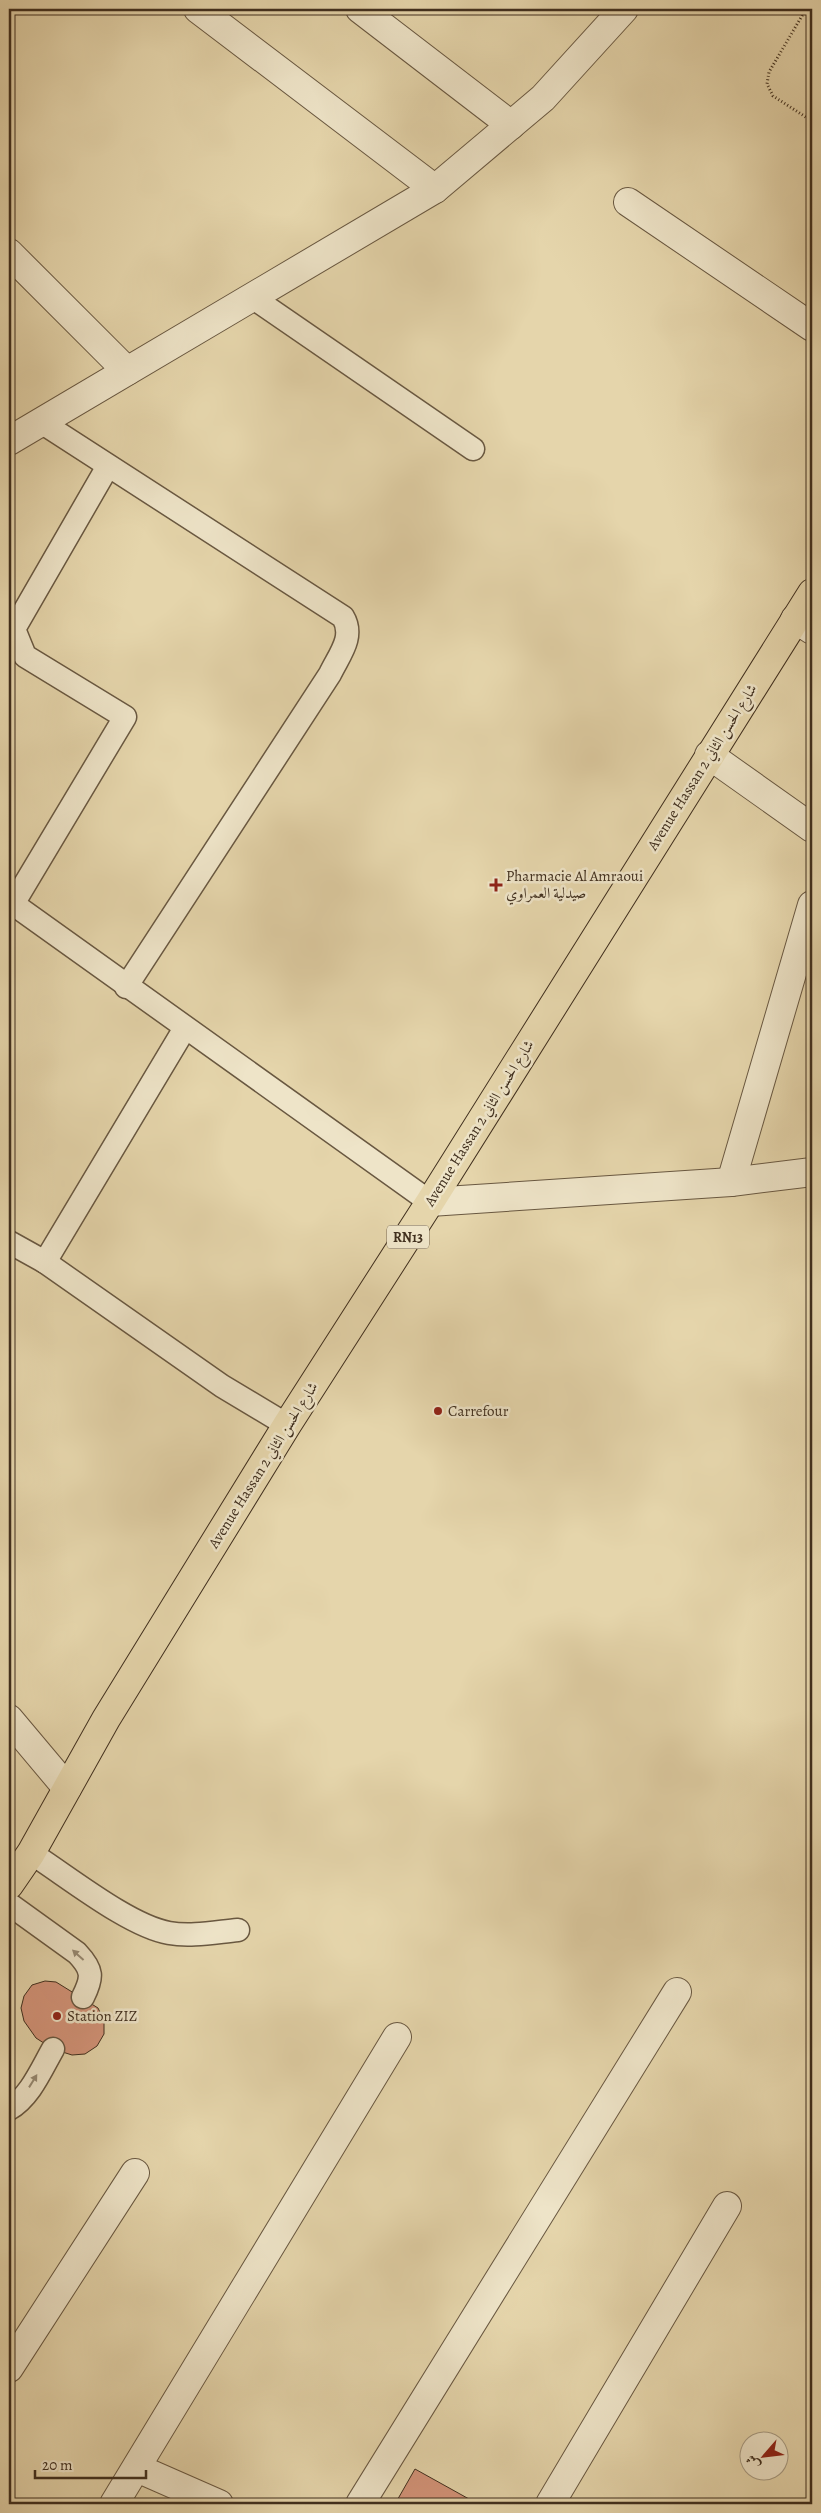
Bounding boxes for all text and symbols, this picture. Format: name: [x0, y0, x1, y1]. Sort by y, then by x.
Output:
street label: Avenue Hassan 2 شارع الحسن الثاني: [642, 680, 764, 856]
place label: Pharmacie Al Amraoui صيدلية العمراوي: [506, 866, 643, 905]
marker: Pharmacie Al Amraoui صيدلية العمراوي: [490, 879, 502, 891]
street label: Avenue Hassan 2 شارع الحسن الثاني: [419, 1036, 541, 1212]
road number: RN13: [387, 1226, 429, 1248]
street label: Avenue Hassan 2 شارع الحسن الثاني: [203, 1378, 325, 1554]
place label: Carrefour: [448, 1401, 509, 1421]
marker: Carrefour: [432, 1405, 444, 1417]
one-way arrow: [72, 1949, 84, 1961]
place label: Station ZIZ: [67, 2006, 137, 2026]
marker: Station ZIZ: [51, 2010, 63, 2022]
one-way arrow: [29, 2075, 38, 2088]
north arrow: [738, 2430, 788, 2480]
scale bar: [35, 2448, 146, 2480]
text: ش: [741, 2451, 765, 2472]
text: 20 m: [42, 2455, 73, 2475]

